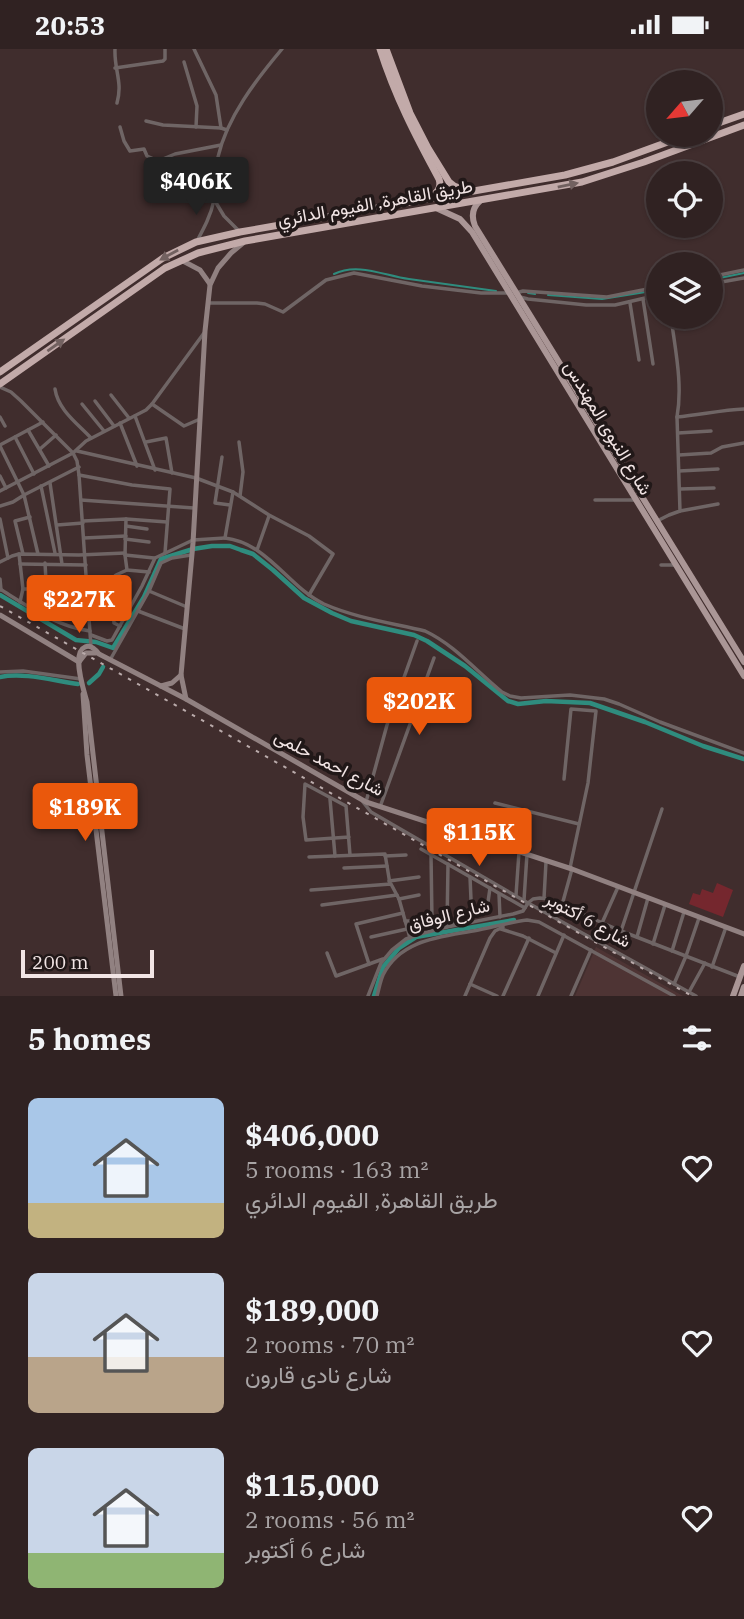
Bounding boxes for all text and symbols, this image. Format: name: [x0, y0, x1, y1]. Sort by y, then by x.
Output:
text: 20:53: [35, 8, 105, 42]
north arrow: [646, 70, 723, 147]
map controls: [646, 70, 723, 329]
pin: $406K: [147, 157, 245, 217]
button: locate: [646, 161, 723, 238]
text: $406K: [160, 165, 232, 195]
street label: طريق القاهرة, الفيوم الدائري: [276, 174, 475, 235]
one-way arrow: [557, 179, 579, 190]
one-way arrow: [159, 249, 179, 260]
button: layers: [646, 252, 723, 329]
one-way arrow: [47, 338, 65, 352]
street label: شارع النبوى المهندس: [558, 356, 658, 500]
pin: $227K: [30, 575, 128, 635]
text: $227K: [43, 583, 115, 613]
pin: $202K: [370, 677, 468, 737]
text: $202K: [383, 685, 455, 715]
street label: شارع احمد حلمى: [270, 724, 388, 802]
pin: $189K: [36, 783, 134, 843]
text: $189K: [49, 791, 121, 821]
pin: $115K: [430, 809, 528, 868]
text: $115K: [443, 816, 515, 846]
street label: شارع 6 أكتوبر: [540, 886, 635, 953]
street label: شارع الوفاق: [406, 893, 492, 937]
scale bar: [21, 947, 154, 979]
text: 200 m: [32, 950, 89, 974]
text: 5 homes: [28, 1019, 151, 1058]
icon: filters: [678, 1019, 716, 1057]
text: $406,000: [245, 1115, 379, 1154]
icon: home: [84, 1126, 168, 1210]
icon: heart: [678, 1149, 716, 1187]
text: 5 rooms · 163 m²: [245, 1154, 428, 1184]
text: طريق القاهرة, الفيوم الدائري: [245, 1184, 498, 1214]
text: $189,000: [245, 1290, 379, 1329]
icon: home: [84, 1301, 168, 1385]
icon: heart: [678, 1324, 716, 1362]
text: 2 rooms · 70 m²: [245, 1329, 415, 1359]
text: شارع نادى قارون: [245, 1359, 392, 1389]
text: $115,000: [245, 1465, 379, 1504]
icon: home: [84, 1476, 168, 1560]
icon: heart: [678, 1499, 716, 1537]
text: 2 rooms · 56 m²: [245, 1504, 415, 1534]
text: شارع 6 أكتوبر: [245, 1534, 365, 1564]

